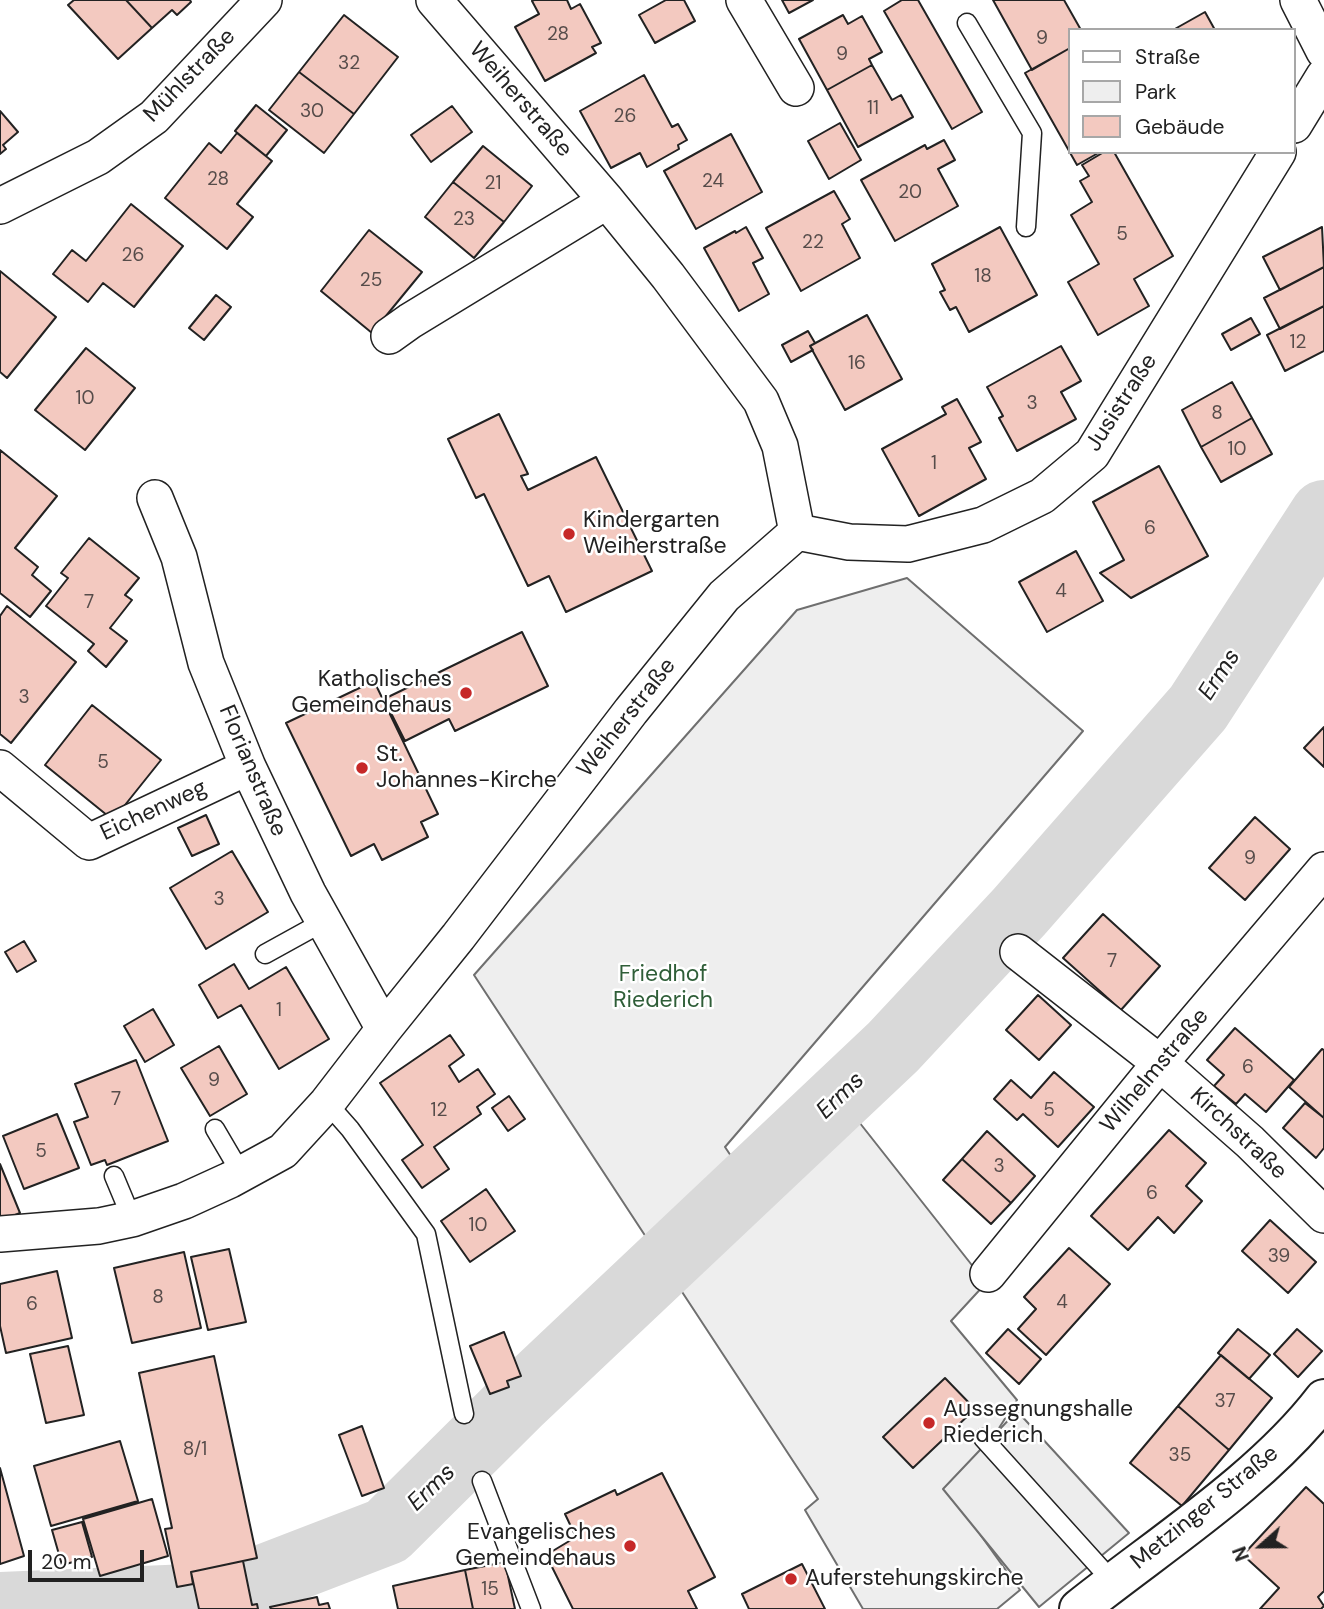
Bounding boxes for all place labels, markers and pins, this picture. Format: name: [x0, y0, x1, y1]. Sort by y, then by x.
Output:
place label: Kindergarten Weiherstraße: [583, 507, 726, 561]
marker: Kindergarten Weiherstraße: [561, 526, 577, 542]
place label: Katholisches Gemeindehaus: [291, 666, 452, 720]
marker: Katholisches Gemeindehaus: [458, 685, 474, 701]
place label: St. Johannes-Kirche: [376, 741, 557, 795]
marker: St. Johannes-Kirche: [354, 760, 370, 776]
place label: Aussegnungshalle Riederich: [943, 1396, 1133, 1450]
marker: Aussegnungshalle Riederich: [921, 1415, 937, 1431]
place label: Evangelisches Gemeindehaus: [455, 1519, 616, 1573]
marker: Evangelisches Gemeindehaus: [622, 1538, 638, 1554]
place label: Auferstehungskirche: [805, 1565, 1024, 1593]
marker: Auferstehungskirche: [783, 1571, 799, 1587]

